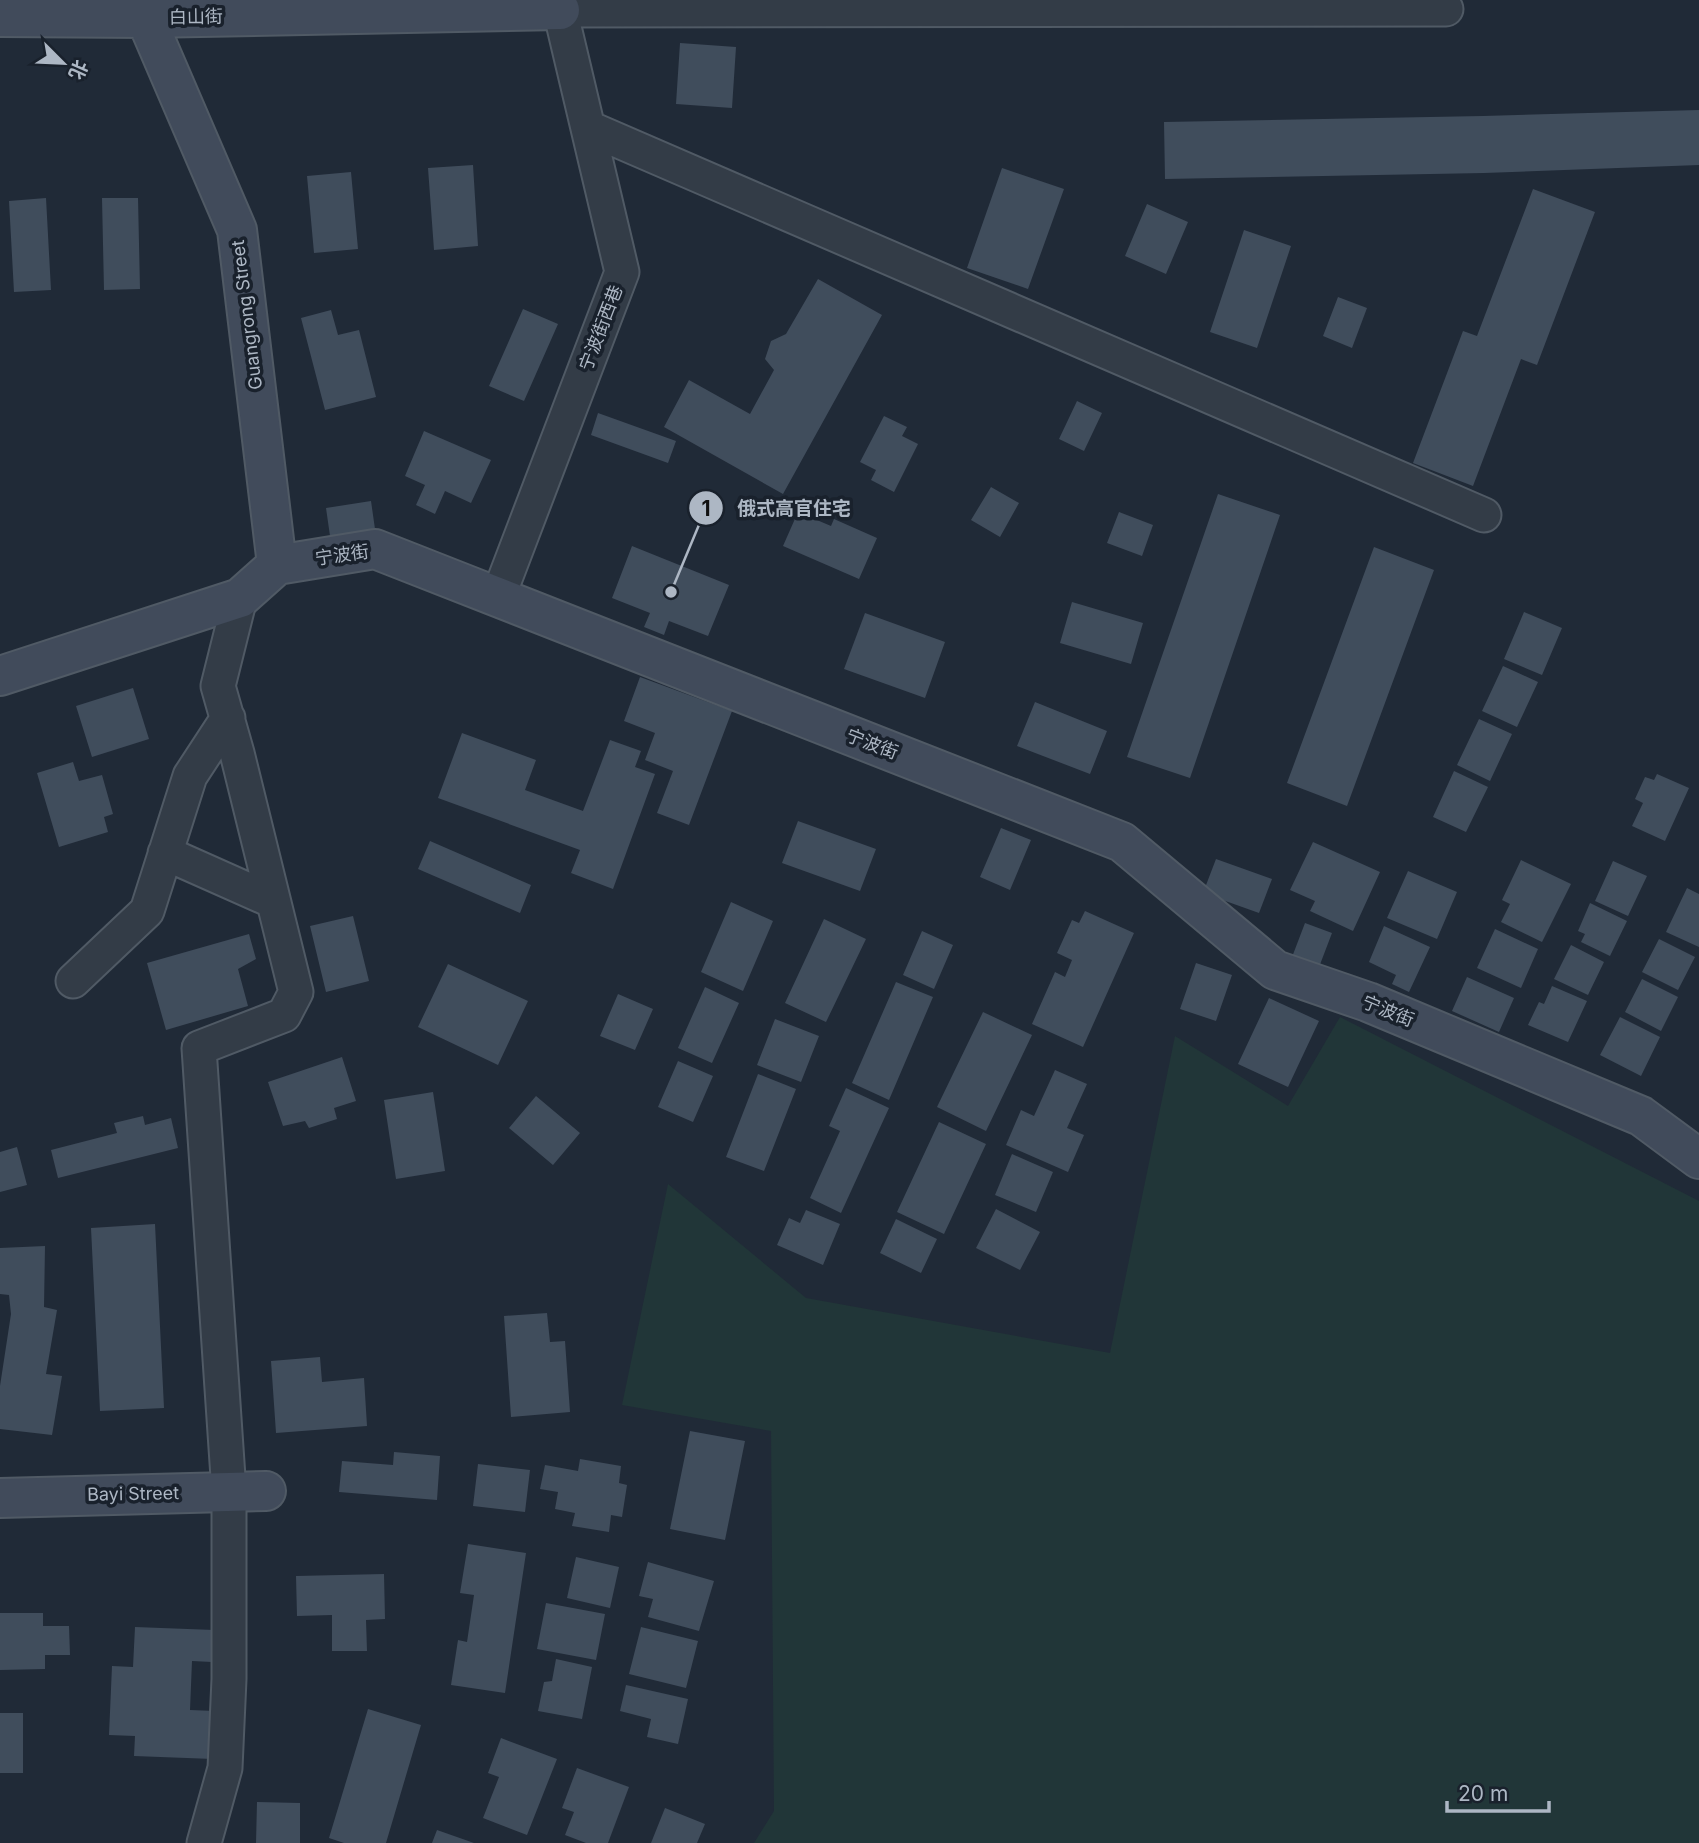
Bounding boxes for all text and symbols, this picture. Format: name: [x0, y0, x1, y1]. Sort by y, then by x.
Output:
street label: 白山街: [169, 6, 223, 27]
north arrow: [28, 28, 98, 98]
text: 北: [64, 56, 92, 83]
street label: Guangrong Street: [227, 239, 266, 391]
street label: 宁波街西巷: [575, 282, 626, 374]
callout: 俄式高官住宅: [688, 488, 865, 528]
text: 1: [701, 496, 711, 521]
text: 俄式高官住宅: [737, 497, 851, 520]
street label: 宁波街: [314, 540, 370, 569]
street label: 宁波街: [843, 724, 901, 763]
street label: 宁波街: [1359, 991, 1417, 1030]
street label: Bayi Street: [87, 1482, 179, 1505]
scale bar: [1447, 1770, 1548, 1814]
text: 20 m: [1458, 1781, 1508, 1806]

